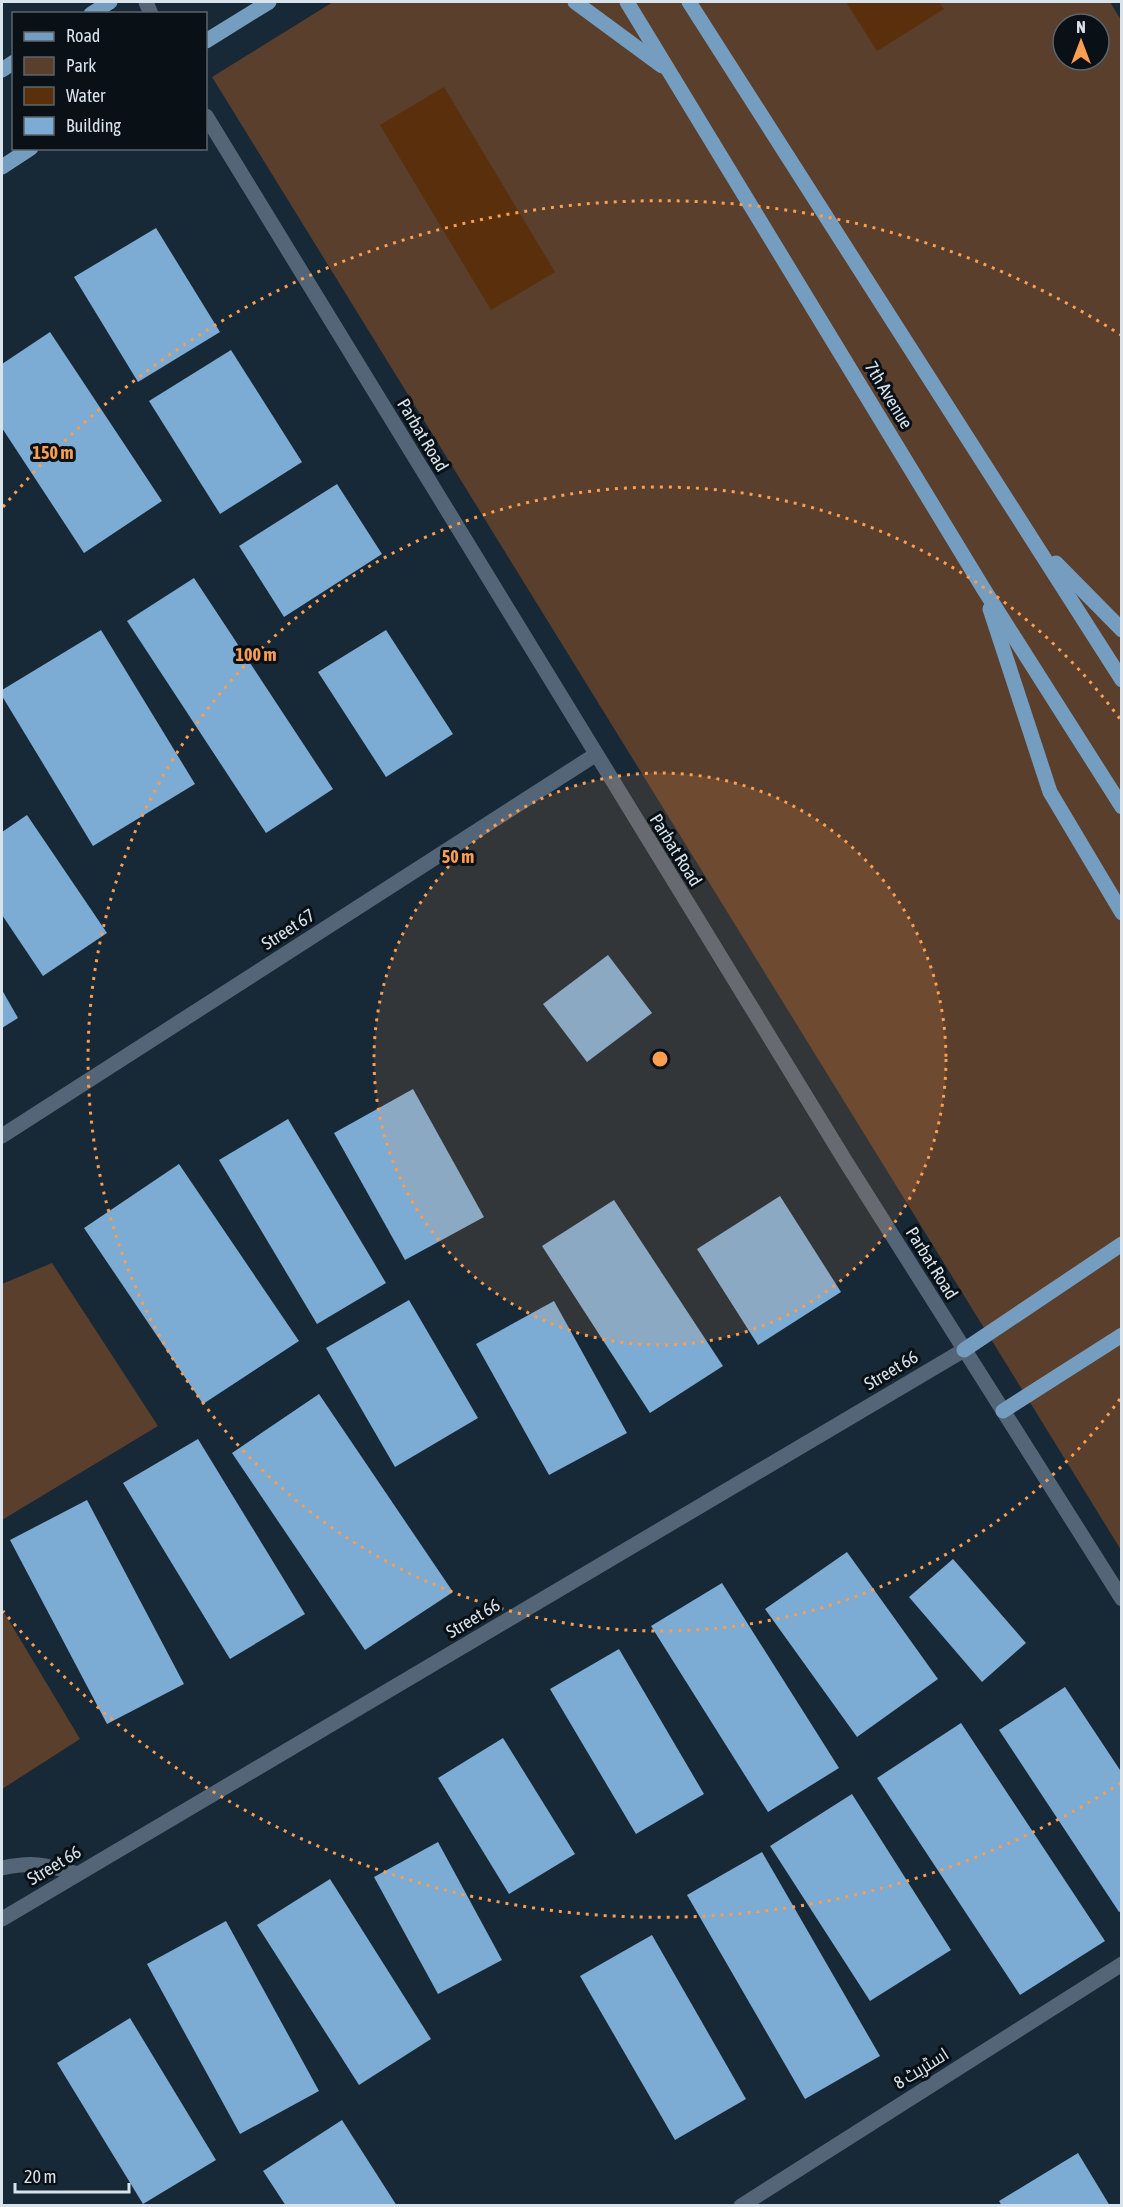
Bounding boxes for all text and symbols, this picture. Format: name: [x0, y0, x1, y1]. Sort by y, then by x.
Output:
legend: [12, 12, 207, 150]
north arrow: [1051, 12, 1111, 72]
text: N: [1076, 18, 1086, 36]
text: Road: [66, 25, 100, 46]
text: Park: [66, 55, 96, 76]
text: Water: [66, 85, 106, 106]
text: Building: [66, 115, 121, 136]
street label: 7th Avenue: [861, 358, 917, 432]
street label: Parbat Road: [393, 395, 453, 475]
text: 150 m: [33, 442, 73, 463]
text: 100 m: [236, 644, 276, 665]
street label: Parbat Road: [646, 810, 706, 890]
text: 50 m: [442, 846, 474, 867]
street label: Street 67: [258, 904, 318, 954]
centre of rings: [650, 1049, 670, 1069]
street label: Parbat Road: [902, 1223, 962, 1303]
street label: Street 66: [860, 1346, 922, 1394]
street label: Street 66: [442, 1594, 504, 1642]
street label: Street 66: [23, 1841, 85, 1889]
street label: اسٹریٹ 8: [890, 2043, 953, 2094]
scale bar: [15, 2156, 129, 2194]
text: 20 m: [24, 2166, 56, 2187]

